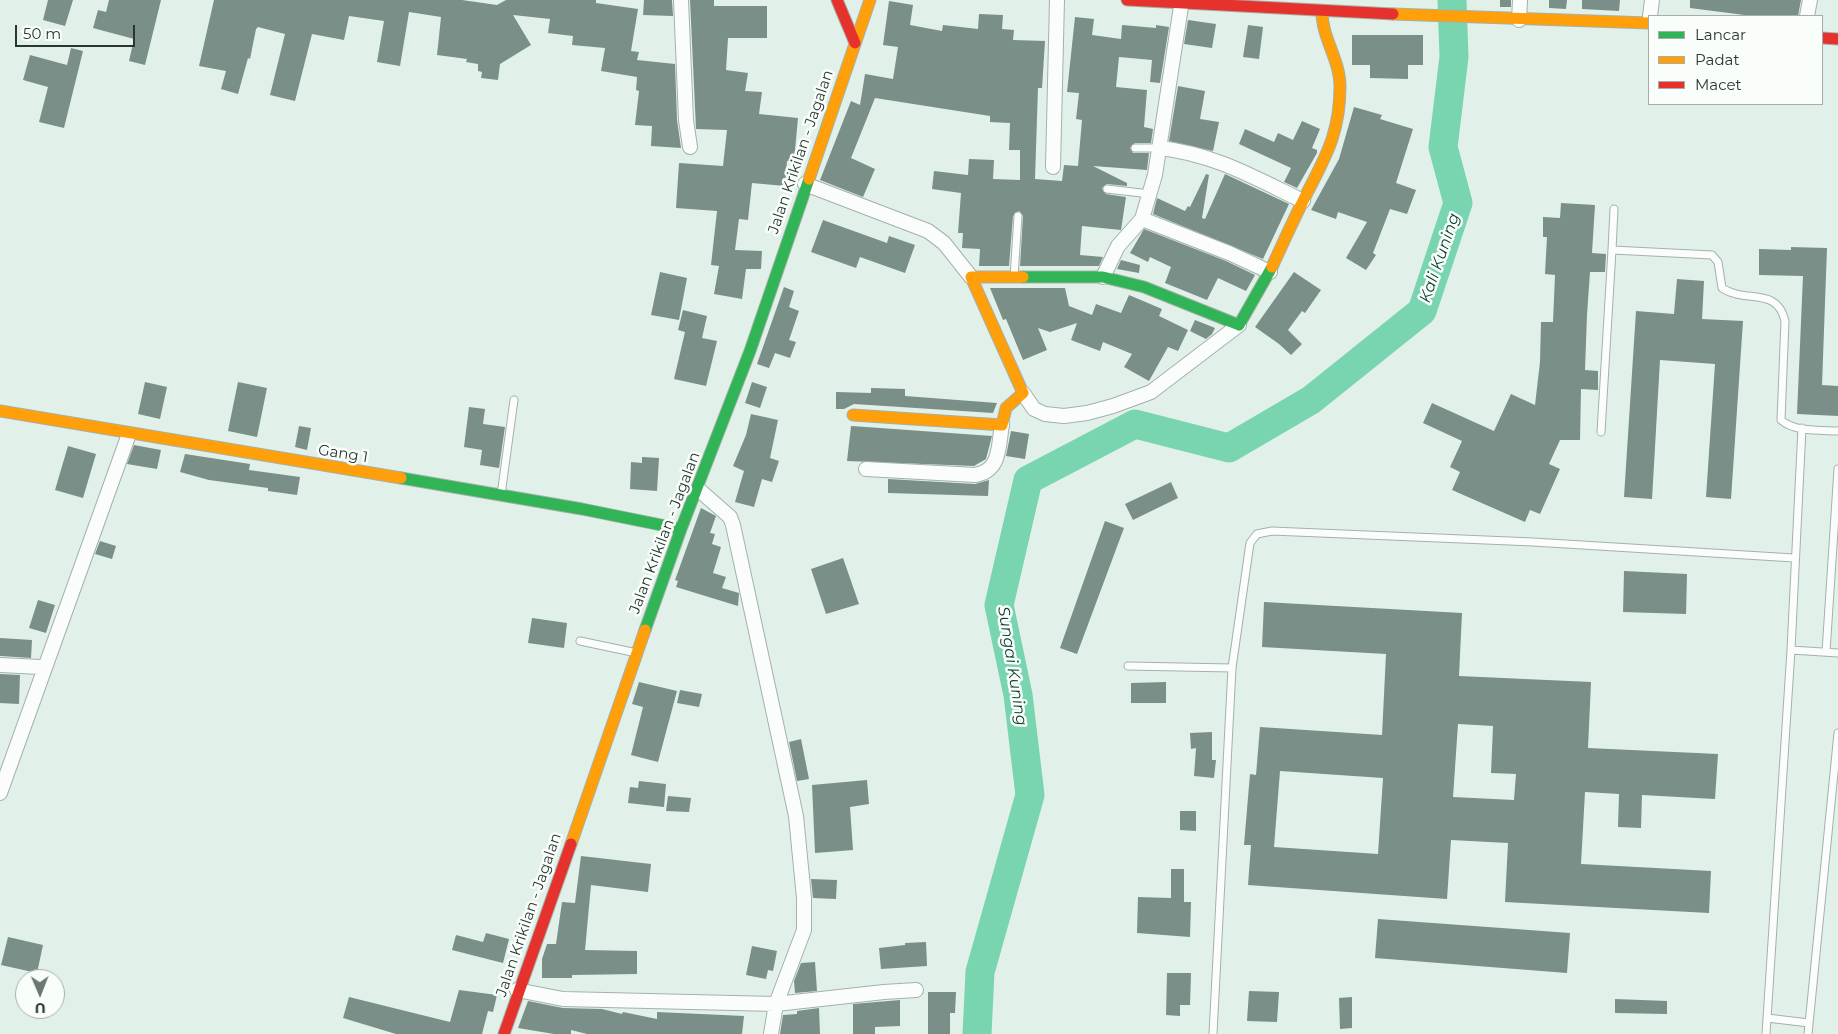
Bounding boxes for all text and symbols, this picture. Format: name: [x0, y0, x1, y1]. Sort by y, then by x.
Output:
scale bar: [18, 15, 138, 47]
legend: [1648, 15, 1823, 105]
text: 50 m: [23, 24, 61, 43]
text: Lancar: [1695, 25, 1746, 44]
text: Padat: [1695, 50, 1740, 69]
street label: Jalan Krikilan - Jagalan: [765, 68, 837, 236]
text: Macet: [1695, 75, 1742, 94]
water label: Kali Kuning: [1416, 211, 1464, 305]
street label: Gang 1: [317, 441, 369, 467]
street label: Jalan Krikilan - Jagalan: [626, 450, 704, 616]
water label: Sungai Kuning: [993, 605, 1031, 727]
street label: Jalan Krikilan - Jagalan: [493, 831, 565, 999]
north arrow: [15, 969, 65, 1019]
text: U: [35, 999, 46, 1017]

